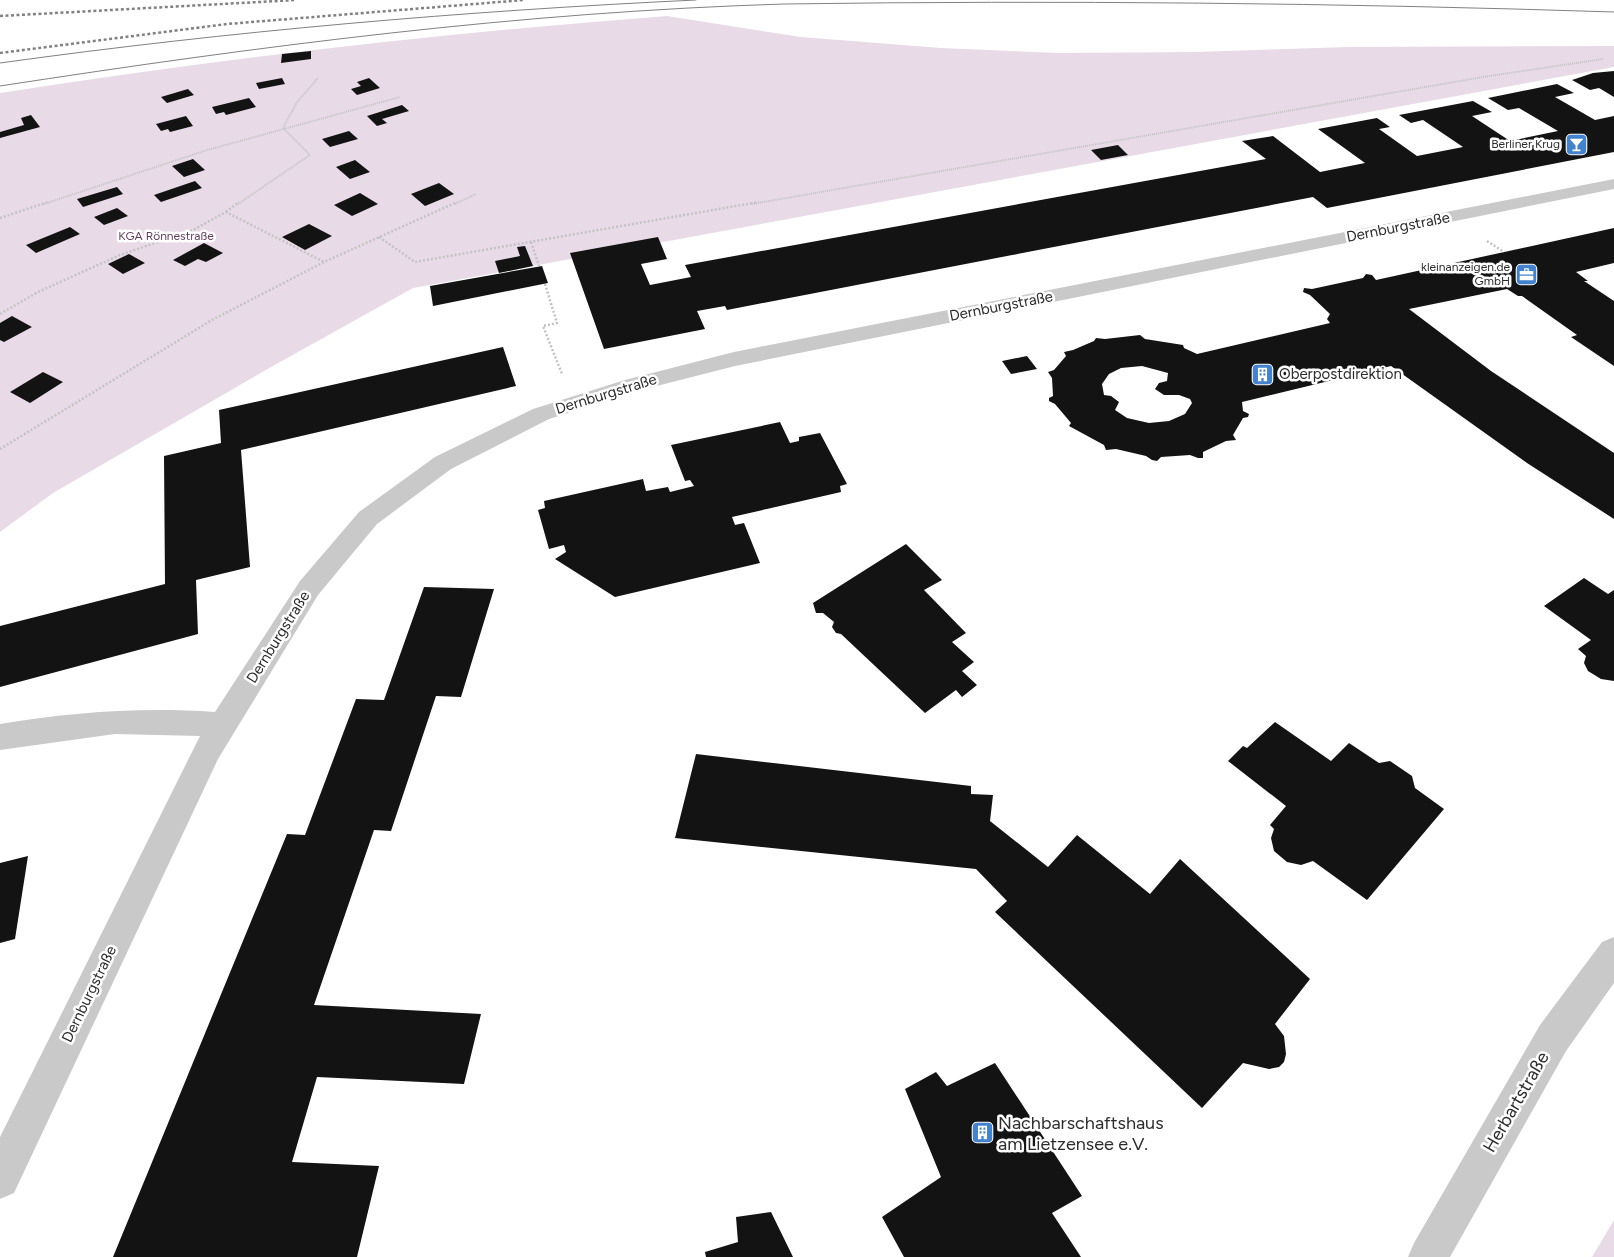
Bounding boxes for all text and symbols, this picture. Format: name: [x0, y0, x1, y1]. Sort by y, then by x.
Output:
bar icon: Berliner Krug: [1564, 132, 1588, 156]
place label: Berliner Krug: [1491, 137, 1560, 151]
street label: Dernburgstraße: [1345, 208, 1451, 246]
park label: KGA Rönnestraße: [118, 229, 214, 243]
place label: kleinanzeigen.de GmbH: [1421, 260, 1510, 288]
office icon: kleinanzeigen.de GmbH: [1514, 262, 1538, 286]
street label: Dernburgstraße: [948, 287, 1054, 325]
building icon: Oberpostdirektion: [1251, 362, 1275, 386]
place label: Oberpostdirektion: [1279, 365, 1402, 383]
street label: Dernburgstraße: [553, 370, 659, 418]
street label: Dernburgstraße: [243, 588, 313, 686]
street label: Dernburgstraße: [58, 943, 120, 1045]
street label: Herbartstraße: [1478, 1048, 1554, 1156]
place label: Nachbarschaftshaus am Lietzensee e.V.: [998, 1112, 1164, 1155]
building icon: Nachbarschaftshaus am Lietzensee e.V.: [970, 1121, 994, 1145]

